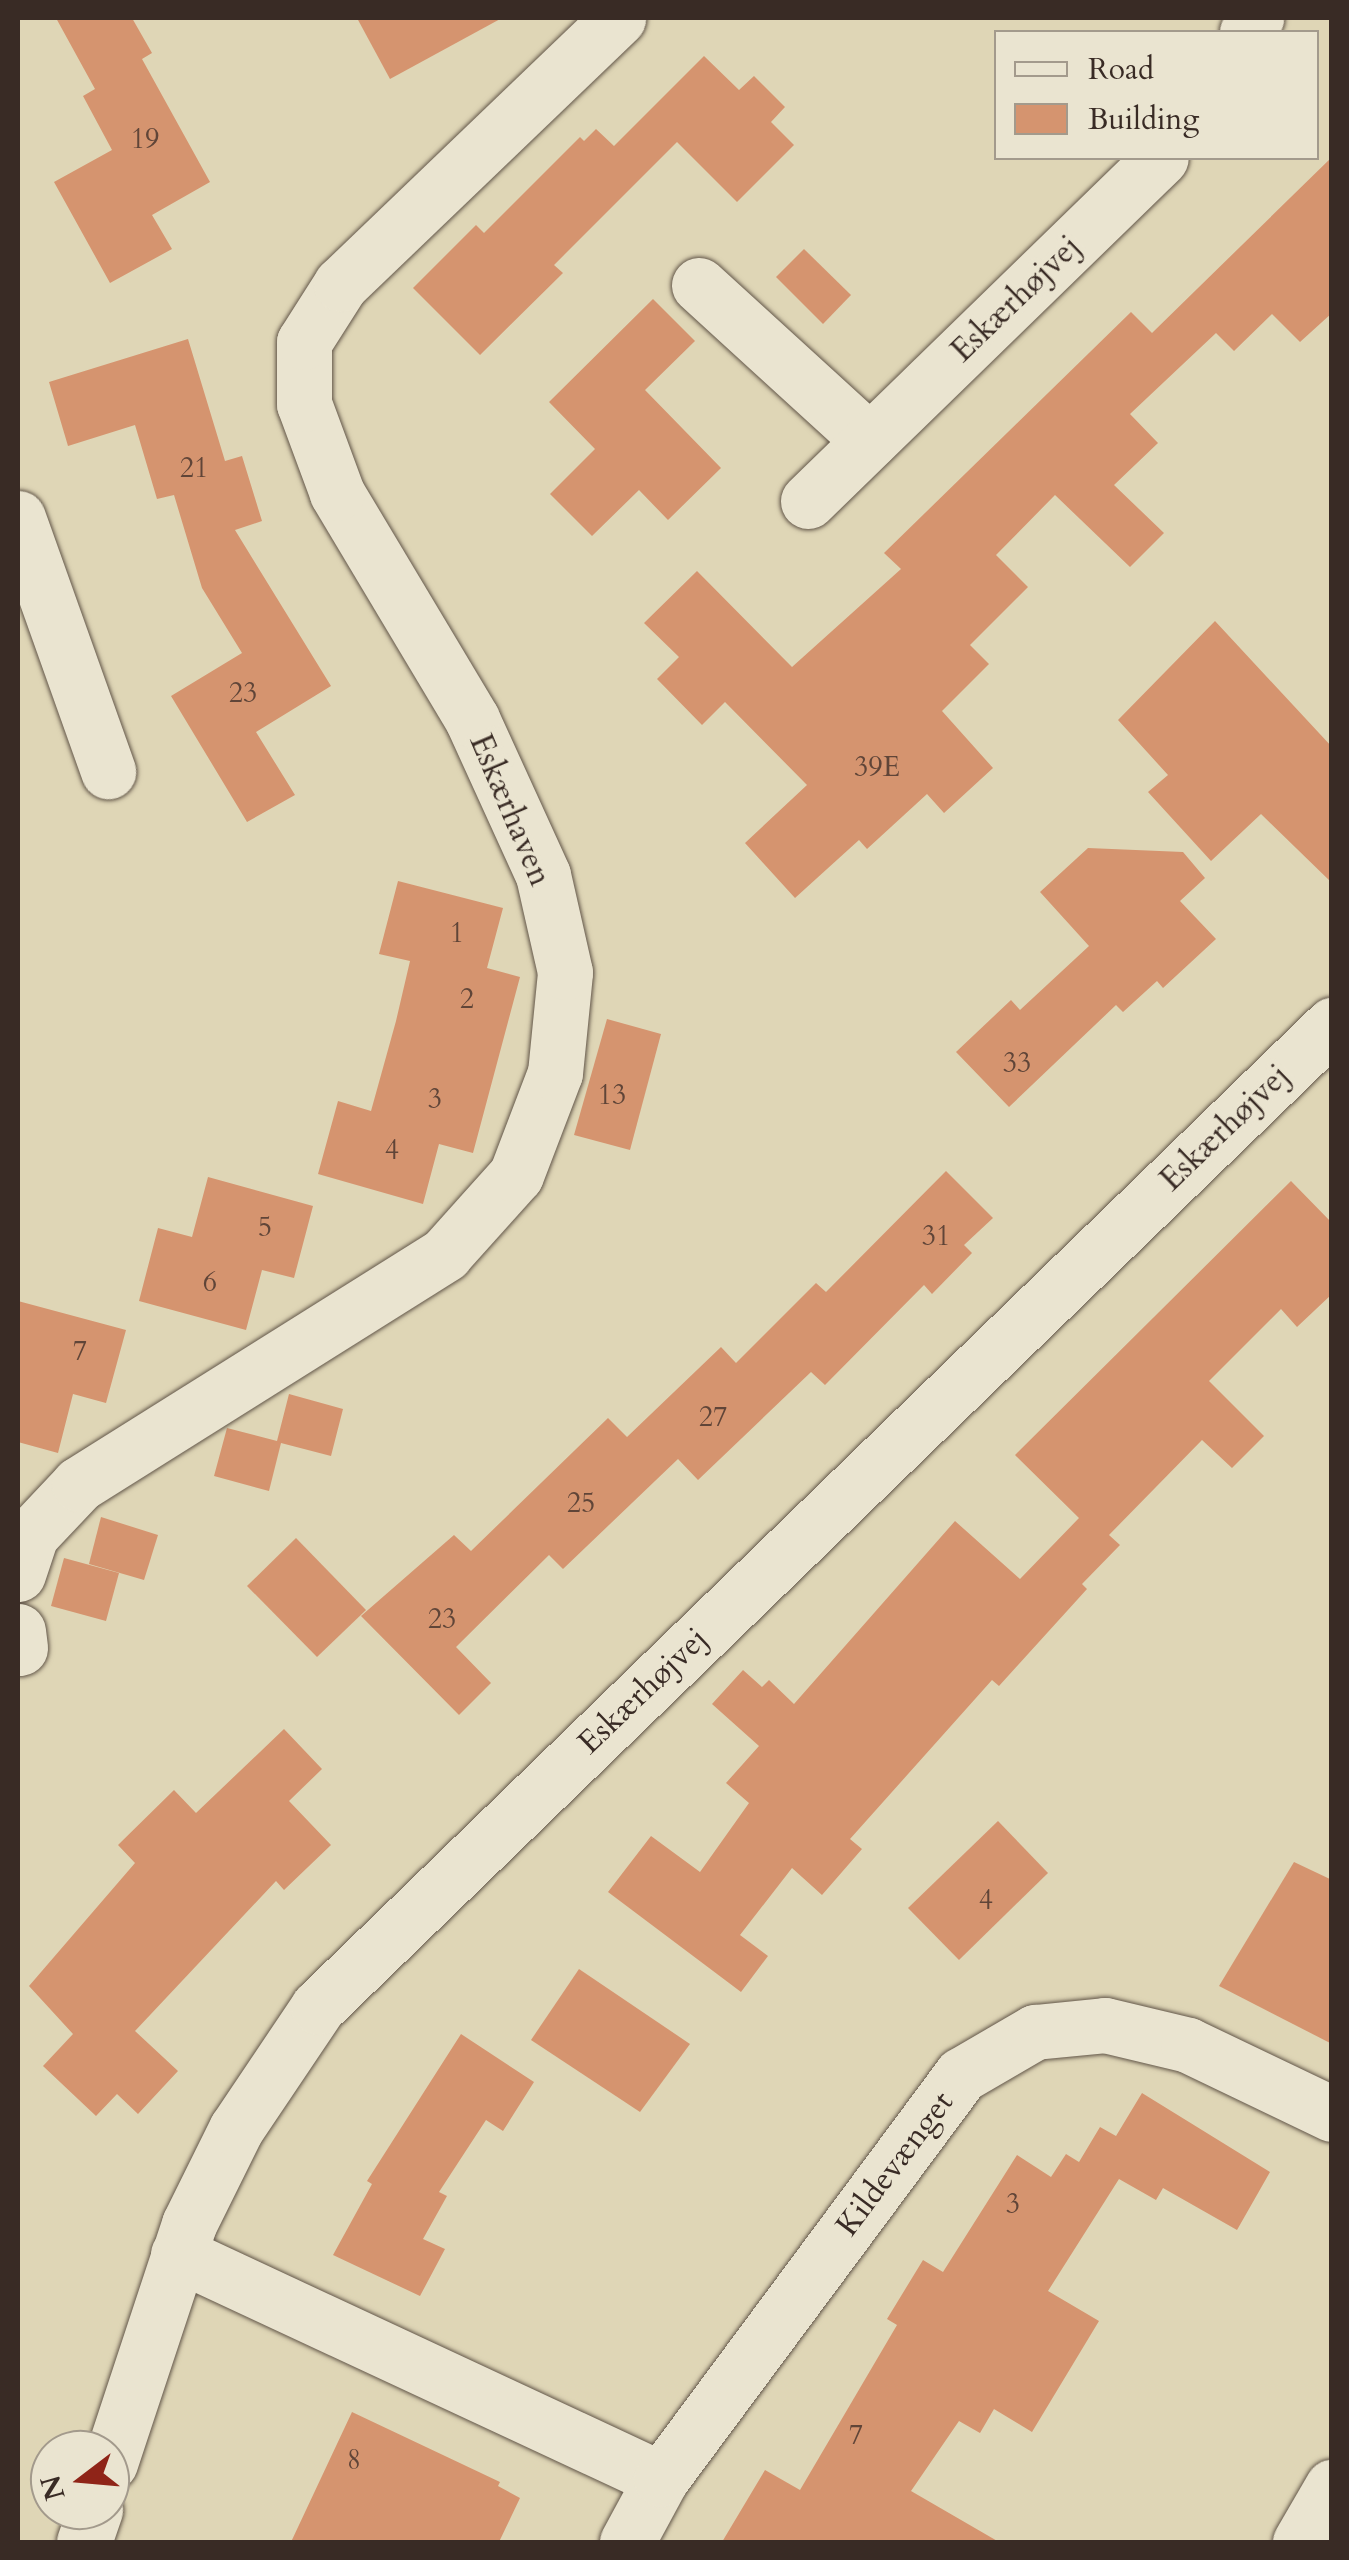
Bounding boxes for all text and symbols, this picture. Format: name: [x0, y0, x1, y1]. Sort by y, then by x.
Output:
legend: [994, 30, 1319, 160]
text: Road: [1088, 49, 1154, 90]
text: Building: [1088, 99, 1199, 140]
house number: 19: [131, 122, 159, 156]
street label: Eskærhøjvej: [943, 228, 1089, 370]
house number: 21: [180, 451, 208, 485]
house number: 23: [229, 676, 257, 710]
street label: Eskærhaven: [461, 728, 559, 892]
house number: 39E: [854, 750, 900, 784]
house number: 1: [450, 916, 464, 950]
house number: 2: [460, 982, 474, 1016]
house number: 33: [1003, 1046, 1031, 1080]
street label: Eskærhøjvej: [1152, 1057, 1298, 1199]
house number: 13: [598, 1078, 626, 1112]
house number: 3: [428, 1082, 442, 1116]
house number: 4: [385, 1133, 399, 1167]
house number: 5: [258, 1210, 272, 1244]
house number: 31: [922, 1219, 950, 1253]
house number: 6: [203, 1265, 217, 1299]
house number: 7: [73, 1334, 87, 1368]
house number: 27: [699, 1400, 727, 1434]
house number: 25: [567, 1486, 595, 1520]
house number: 23: [428, 1602, 456, 1636]
street label: Eskærhøjvej: [570, 1620, 716, 1762]
house number: 4: [979, 1883, 993, 1917]
street label: Kildevænget: [828, 2084, 962, 2244]
house number: 3: [1006, 2187, 1020, 2221]
house number: 7: [849, 2418, 863, 2452]
north arrow: [30, 2430, 130, 2530]
house number: 8: [347, 2443, 361, 2477]
text: N: [31, 2471, 75, 2505]

